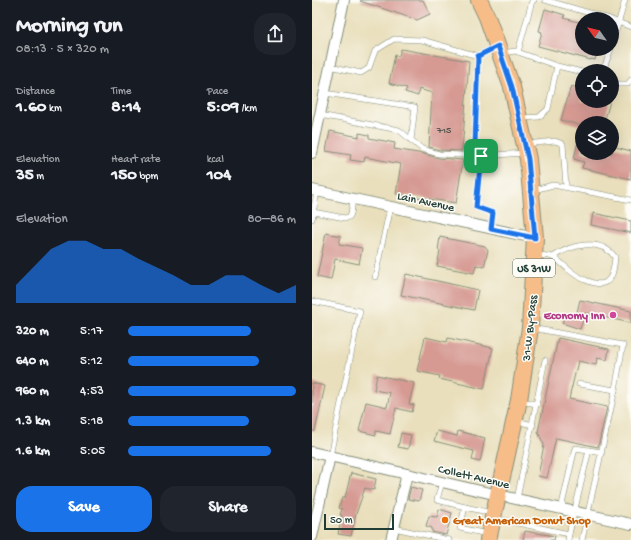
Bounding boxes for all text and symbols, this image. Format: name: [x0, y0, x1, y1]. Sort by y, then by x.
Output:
north arrow: [575, 12, 619, 56]
map controls: [575, 12, 619, 160]
button: share: [254, 13, 296, 55]
text: Morning run: [16, 14, 122, 40]
text: 08:13 · 5 × 320 m: [16, 42, 109, 57]
button: locate: [575, 64, 619, 108]
text: Distance: [16, 86, 55, 98]
text: Time: [111, 86, 131, 98]
text: Pace: [207, 86, 228, 98]
text: 1.60: [16, 98, 46, 118]
text: 8:14: [111, 98, 141, 118]
text: 5:09: [207, 98, 239, 118]
text: km: [46, 103, 62, 115]
text: /km: [239, 103, 257, 115]
button: layers: [575, 116, 619, 160]
house number: 715: [436, 125, 451, 137]
pin: [464, 139, 498, 173]
icon: arrive: [470, 145, 492, 167]
text: Elevation: [16, 154, 60, 166]
text: Heart rate: [111, 154, 161, 166]
text: kcal: [207, 154, 224, 166]
text: 35: [16, 166, 34, 186]
text: 150: [111, 166, 137, 186]
text: 104: [207, 166, 231, 186]
text: m: [34, 171, 44, 183]
text: bpm: [137, 171, 158, 183]
street label: Lain Avenue: [396, 190, 456, 216]
text: Elevation: [16, 212, 68, 227]
text: 80–86 m: [248, 212, 296, 227]
road number: US 31W: [513, 259, 555, 277]
street label: 31-W By-Pass: [520, 294, 541, 363]
place label: Economy Inn: [543, 310, 605, 324]
marker: Economy Inn: [608, 310, 618, 320]
text: 320 m: [16, 324, 49, 339]
text: 5:17: [80, 324, 103, 339]
text: 640 m: [16, 354, 48, 369]
text: 5:12: [80, 354, 103, 369]
text: 960 m: [16, 384, 49, 399]
text: 4:53: [80, 384, 104, 399]
text: 1.3 km: [16, 414, 50, 429]
text: 5:18: [80, 414, 103, 429]
text: 1.6 km: [16, 444, 50, 459]
text: 5:05: [80, 444, 105, 459]
street label: Collett Avenue: [436, 463, 511, 493]
button: Save: [16, 486, 152, 532]
button: Share: [160, 486, 296, 532]
scale bar: [324, 512, 394, 531]
text: 50 m: [330, 515, 352, 527]
marker: Great American Donut Shop: [440, 515, 450, 525]
place label: Great American Donut Shop: [453, 515, 591, 529]

